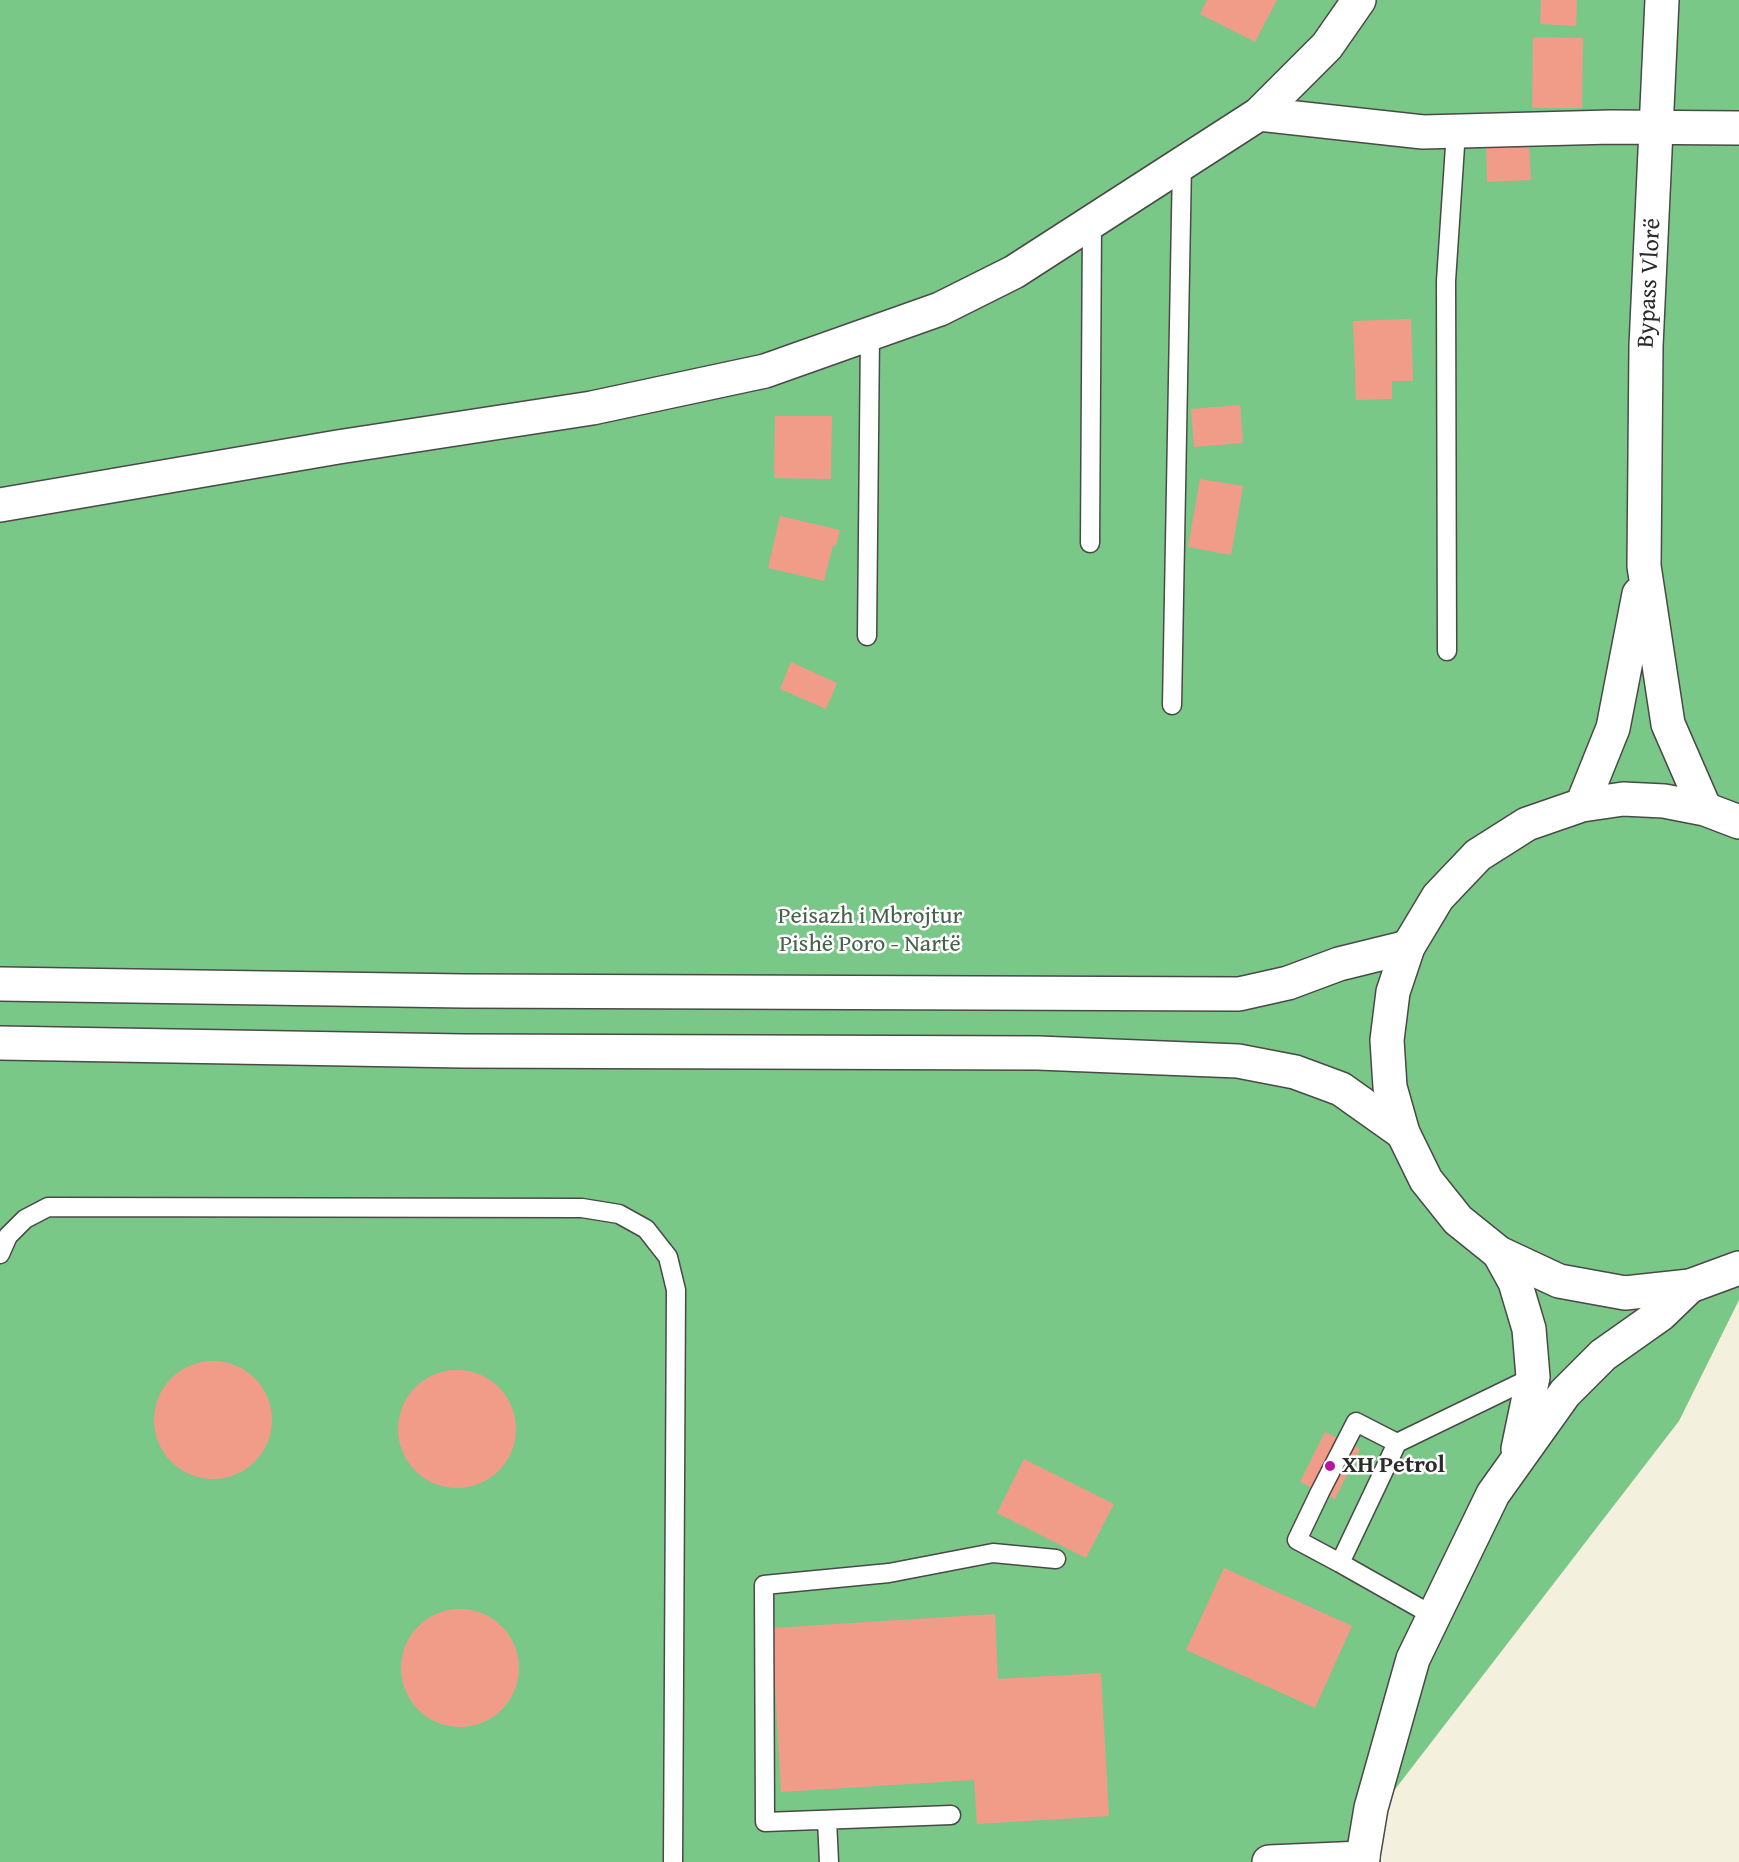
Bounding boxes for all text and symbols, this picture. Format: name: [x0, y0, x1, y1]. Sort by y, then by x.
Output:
street label: Bypass Vlorë: [1632, 217, 1668, 349]
park label: Peisazh i Mbrojtur Pishë Poro - Nartë: [778, 903, 962, 959]
place label: XH Petrol: [1342, 1452, 1445, 1480]
marker: XH Petrol: [1323, 1459, 1337, 1473]

